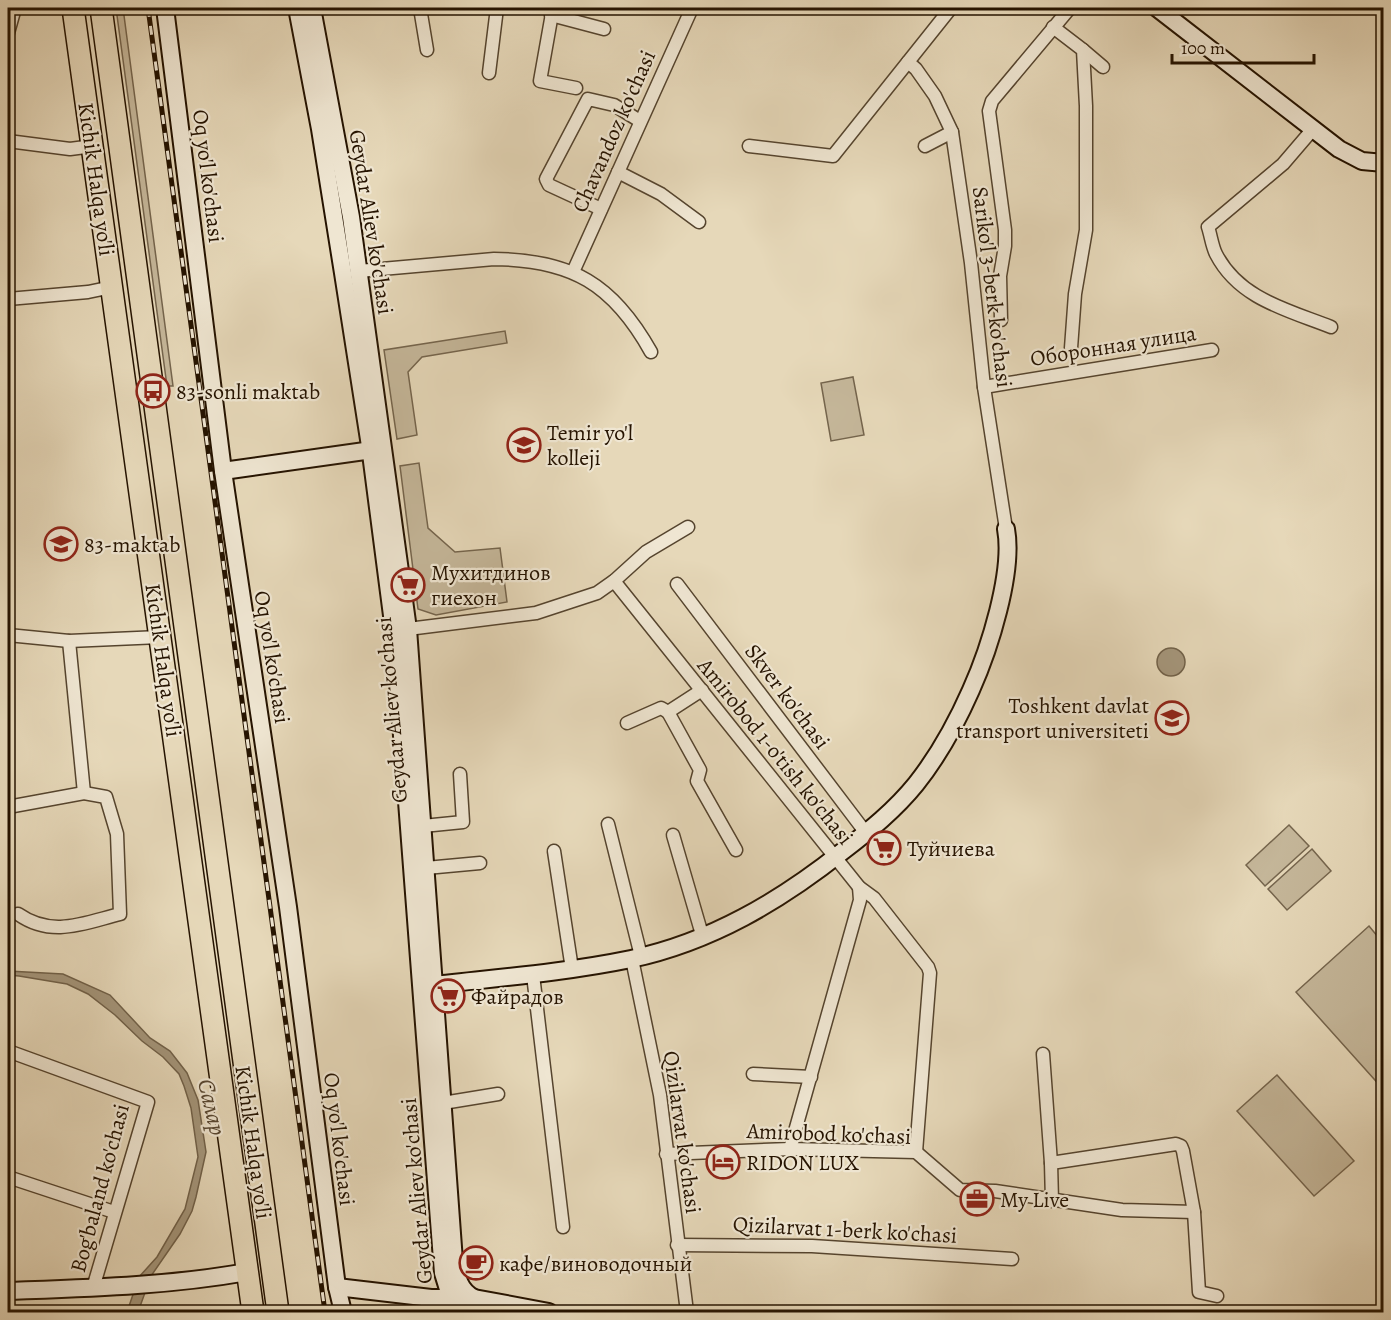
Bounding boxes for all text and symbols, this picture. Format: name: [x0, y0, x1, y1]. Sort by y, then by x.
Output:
scale bar: [1172, 27, 1314, 65]
text: 100 m: [1181, 36, 1225, 60]
street label: Chavandoz ko'chasi: [565, 45, 663, 217]
street label: Kichik Halqa yo'li: [70, 100, 122, 258]
street label: Oq yo'l ko'chasi: [185, 108, 231, 244]
street label: Geydar Aliev ko'chasi: [342, 128, 400, 317]
street label: Sariko'l 3-berk ko'chasi: [965, 185, 1019, 389]
street label: Оборонная улица: [1028, 318, 1199, 374]
bus stop icon: 83-sonli maktab: [135, 373, 171, 409]
place label: 83-sonli maktab: [176, 377, 320, 407]
place label: Temir yo'l kolleji: [547, 418, 633, 473]
school or university icon: Temir yo'l kolleji: [506, 427, 542, 463]
school or university icon: 83-maktab: [43, 526, 79, 562]
place label: 83-maktab: [84, 530, 180, 560]
place label: Мухитдинов гиехон: [431, 558, 551, 613]
supermarket icon: Мухитдинов гиехон: [390, 567, 426, 603]
street label: Kichik Halqa yo'li: [137, 581, 189, 739]
street label: Oq yo'l ko'chasi: [247, 589, 297, 726]
street label: Geydar Aliev ko'chasi: [369, 616, 415, 804]
street label: Skver ko'chasi: [738, 638, 837, 755]
street label: Amirobod 1-o'tish ko'chasi: [690, 651, 860, 851]
place label: Toshkent davlat transport universiteti: [956, 691, 1149, 746]
school or university icon: Toshkent davlat transport universiteti: [1154, 700, 1190, 736]
supermarket icon: Туйчиева: [866, 830, 902, 866]
place label: Туйчиева: [907, 834, 996, 864]
supermarket icon: Файрадов: [430, 978, 466, 1014]
place label: Файрадов: [471, 982, 564, 1012]
street label: Qizilarvat ko'chasi: [656, 1049, 708, 1215]
street label: Kichik Halqa yo'li: [227, 1063, 279, 1221]
street label: Oq yo'l ko'chasi: [316, 1071, 362, 1207]
water label: Салар: [190, 1075, 234, 1139]
street label: Geydar Aliev ko'chasi: [394, 1097, 440, 1285]
street label: Bog'baland ko'chasi: [63, 1101, 137, 1276]
street label: Amirobod ko'chasi: [745, 1116, 912, 1152]
hotel icon: RIDON LUX: [705, 1144, 741, 1180]
place label: RIDON LUX: [746, 1148, 859, 1178]
office icon: My Live: [959, 1181, 995, 1217]
place label: My Live: [1000, 1185, 1069, 1215]
street label: Qizilarvat 1-berk ko'chasi: [732, 1209, 958, 1251]
cafe icon: кафе/виноводочный: [458, 1245, 494, 1281]
place label: кафе/виноводочный: [499, 1249, 692, 1279]

